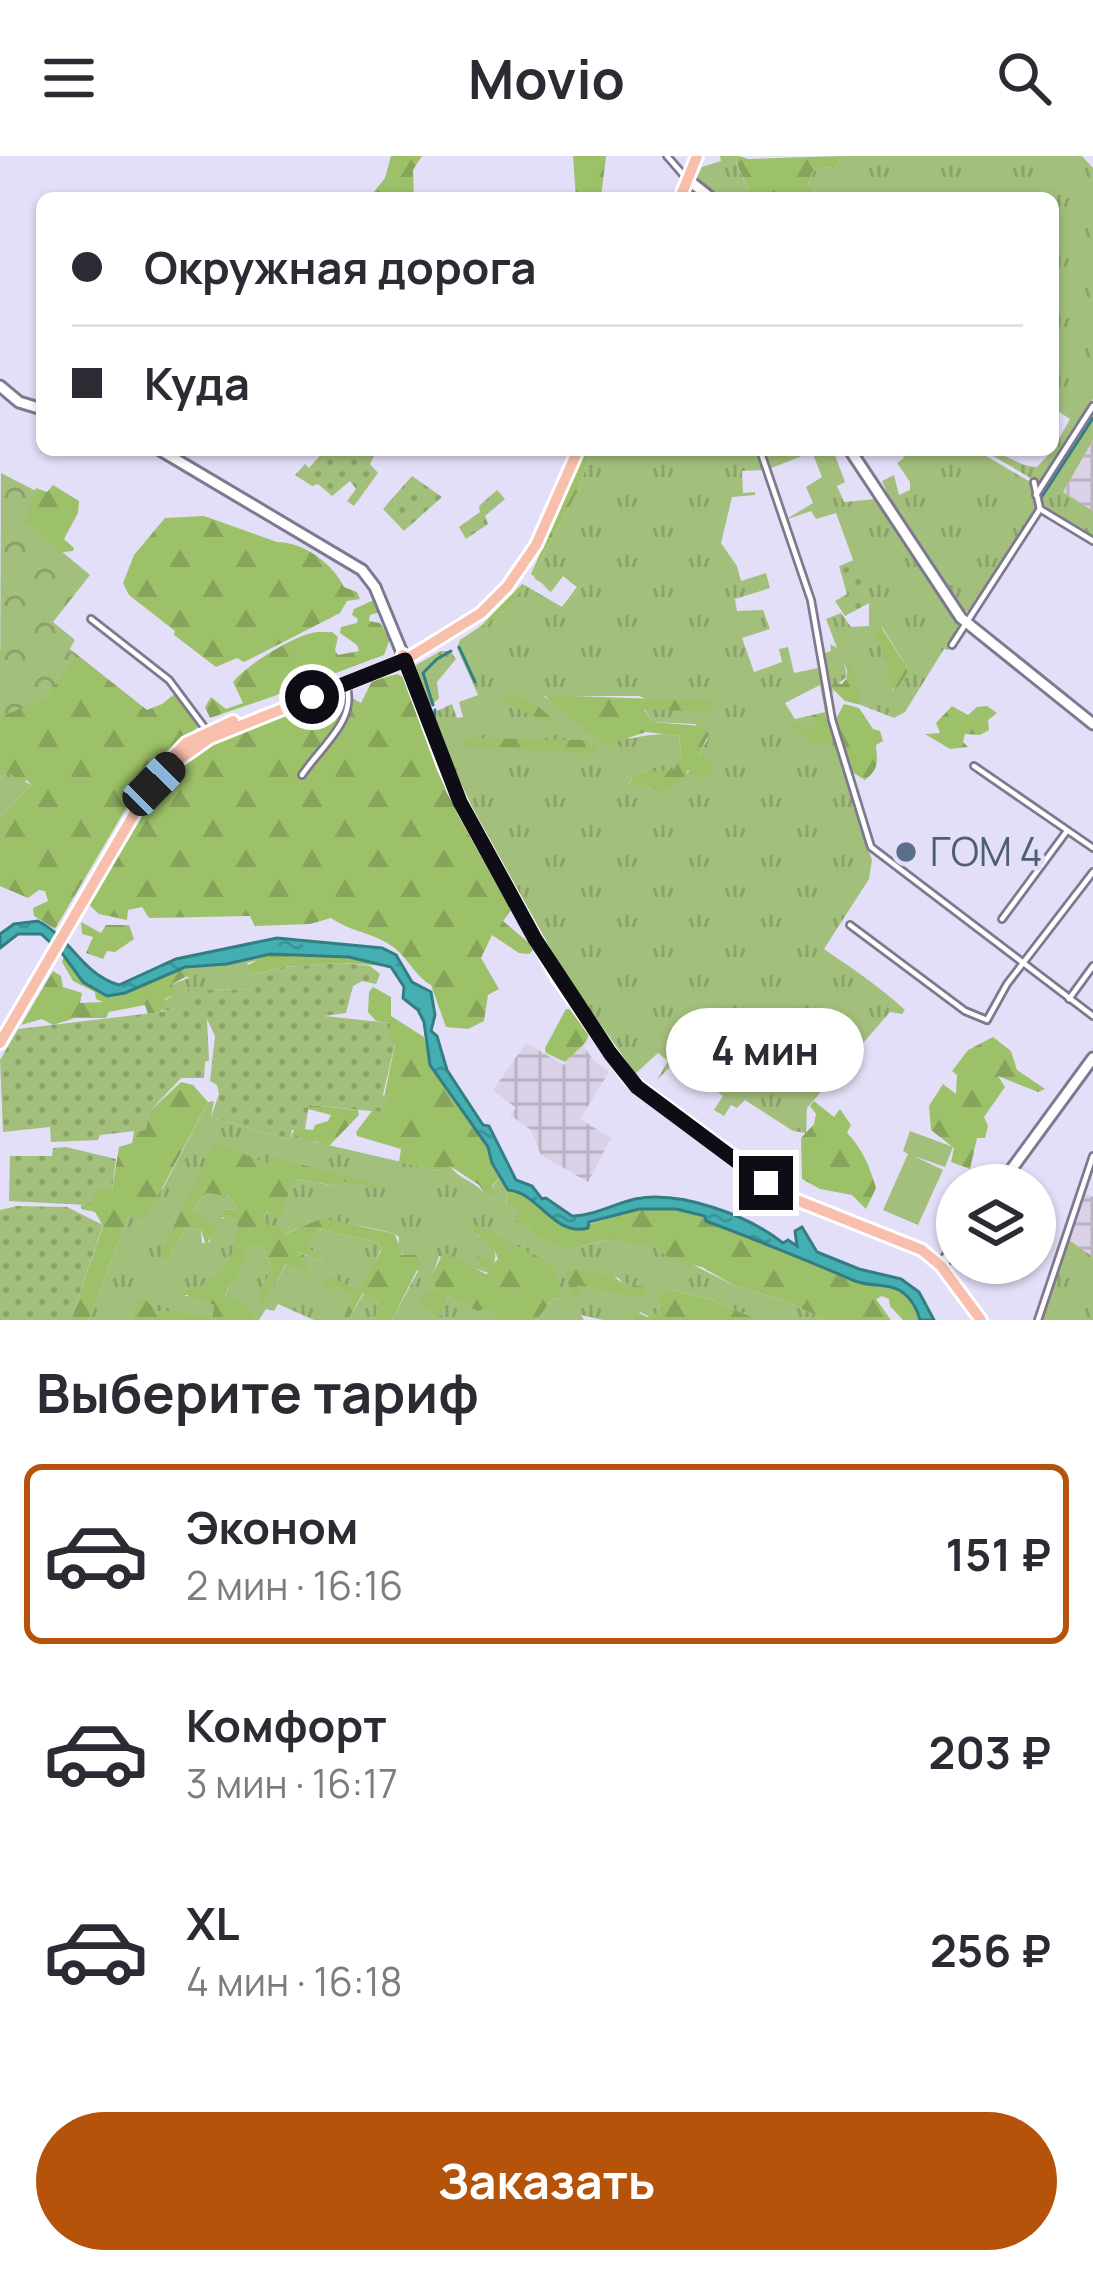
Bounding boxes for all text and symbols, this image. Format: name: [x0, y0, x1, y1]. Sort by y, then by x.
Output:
text: Movio: [468, 41, 625, 115]
icon: menu: [36, 45, 102, 111]
icon: search: [991, 45, 1057, 111]
text: Окружная дорога: [144, 236, 536, 298]
text: Куда: [144, 352, 250, 414]
route start: [285, 670, 339, 724]
car: [116, 746, 192, 822]
place label: ГОМ 4: [930, 824, 1042, 878]
marker: ГОМ 4: [893, 839, 919, 865]
callout: 4 мин: [667, 1009, 865, 1093]
text: 4 мин: [711, 1023, 819, 1077]
route end: [739, 1156, 793, 1210]
map controls: [936, 1164, 1056, 1284]
button: layers: [936, 1164, 1056, 1284]
text: Выберите тариф: [36, 1355, 479, 1429]
text: Эконом: [186, 1496, 358, 1558]
icon: car: [42, 1500, 150, 1608]
text: 151 ₽: [945, 1523, 1051, 1585]
text: 2 мин · 16:16: [186, 1558, 403, 1612]
text: Комфорт: [186, 1694, 387, 1756]
icon: car: [42, 1698, 150, 1806]
text: 203 ₽: [929, 1721, 1051, 1783]
text: 3 мин · 16:17: [186, 1756, 398, 1810]
text: XL: [186, 1892, 240, 1954]
icon: car: [42, 1896, 150, 2004]
text: 256 ₽: [930, 1919, 1051, 1981]
text: 4 мин · 16:18: [186, 1954, 402, 2008]
button: Заказать: [36, 2112, 1057, 2250]

